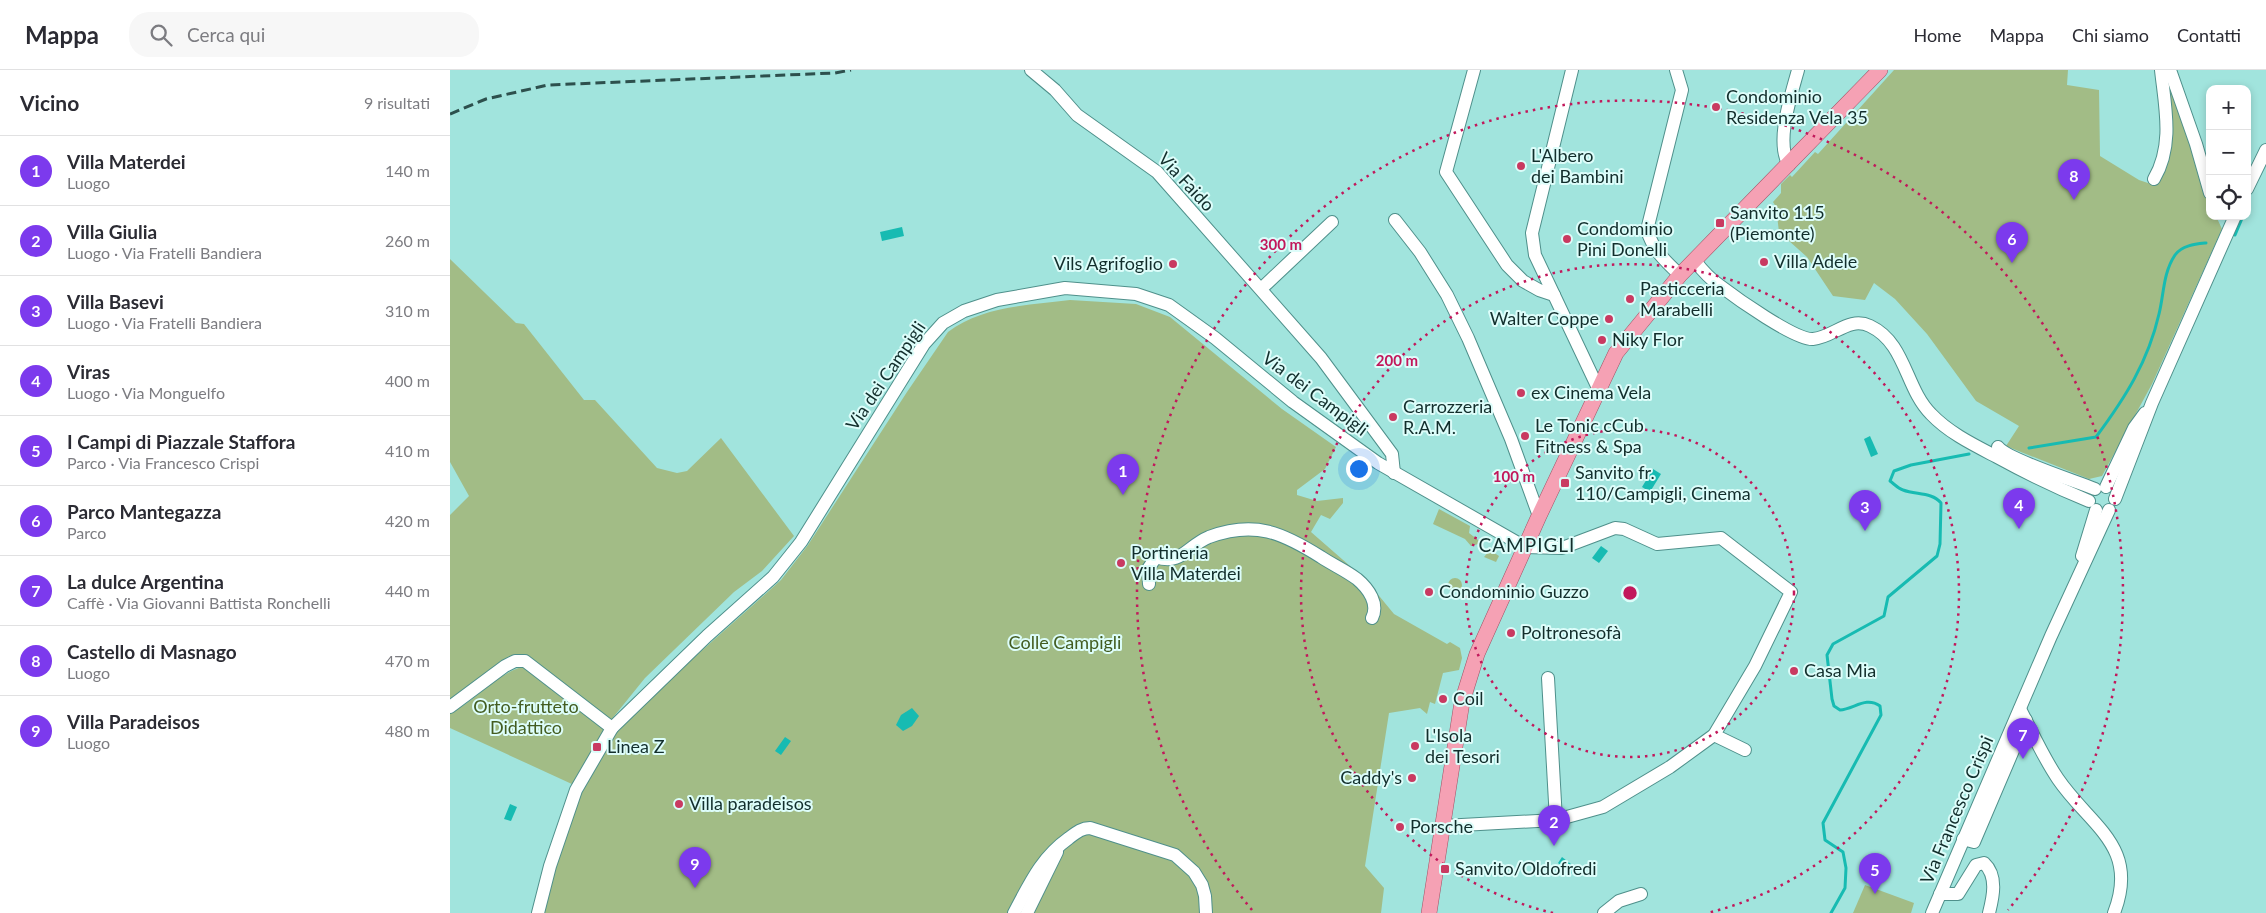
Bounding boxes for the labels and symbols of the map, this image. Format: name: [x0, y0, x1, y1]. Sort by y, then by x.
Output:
place label: Condominio Residenza Vela 35: [1726, 85, 1868, 128]
marker: Condominio Residenza Vela 35: [1710, 101, 1722, 113]
place label: L'Albero dei Bambini: [1531, 144, 1624, 187]
street label: Via Faido: [1154, 147, 1220, 215]
pin: 8: [2058, 159, 2090, 200]
marker: L'Albero dei Bambini: [1515, 160, 1527, 172]
place label: Sanvito 115 (Piemonte): [1730, 201, 1825, 244]
place label: Condominio Pini Donelli: [1577, 217, 1673, 260]
marker: Sanvito 115 (Piemonte): [1714, 217, 1726, 229]
pin: 6: [1996, 222, 2028, 263]
marker: Condominio Pini Donelli: [1561, 233, 1573, 245]
text: 300 m: [1260, 235, 1302, 253]
place label: Villa Adele: [1774, 250, 1857, 272]
place label: Vils Agrifoglio: [1054, 252, 1163, 274]
marker: Villa Adele: [1758, 256, 1770, 268]
marker: Vils Agrifoglio: [1167, 258, 1179, 270]
place label: Pasticceria Marabelli: [1640, 277, 1725, 320]
marker: Pasticceria Marabelli: [1624, 293, 1636, 305]
place label: Walter Coppe: [1490, 307, 1599, 329]
marker: Walter Coppe: [1603, 313, 1615, 325]
street label: Via dei Campigli: [841, 317, 930, 434]
place label: Niky Flor: [1612, 328, 1684, 350]
marker: Niky Flor: [1596, 334, 1608, 346]
street label: Via dei Campigli: [1258, 346, 1373, 440]
text: 200 m: [1376, 351, 1418, 369]
place label: ex Cinema Vela: [1531, 381, 1651, 403]
marker: ex Cinema Vela: [1515, 387, 1527, 399]
place label: Carrozzeria R.A.M.: [1403, 395, 1492, 438]
marker: Carrozzeria R.A.M.: [1387, 411, 1399, 423]
place label: Le Tonic cCub Fitness & Spa: [1535, 414, 1644, 457]
marker: Le Tonic cCub Fitness & Spa: [1519, 430, 1531, 442]
pin: 1: [1107, 454, 1139, 495]
your location: [1346, 456, 1372, 482]
place label: Sanvito fr. 110/Campigli, Cinema: [1575, 461, 1751, 504]
text: 100 m: [1493, 467, 1535, 485]
marker: Sanvito fr. 110/Campigli, Cinema: [1559, 477, 1571, 489]
pin: 4: [2003, 488, 2035, 529]
pin: 3: [1849, 490, 1881, 531]
district label: CAMPIGLI: [1479, 533, 1575, 556]
place label: Portineria Villa Materdei: [1131, 541, 1241, 584]
marker: Portineria Villa Materdei: [1115, 557, 1127, 569]
place label: Condominio Guzzo: [1439, 580, 1589, 602]
centre of rings: [1621, 584, 1639, 602]
marker: Condominio Guzzo: [1423, 586, 1435, 598]
place label: Poltronesofà: [1521, 621, 1621, 643]
marker: Poltronesofà: [1505, 627, 1517, 639]
park label: Colle Campigli: [1009, 631, 1121, 653]
place label: Casa Mia: [1804, 659, 1876, 681]
marker: Casa Mia: [1788, 665, 1800, 677]
place label: Coil: [1453, 687, 1484, 709]
marker: Coil: [1437, 693, 1449, 705]
park label: Orto-frutteto Didattico: [473, 695, 579, 738]
pin: 7: [2007, 718, 2039, 759]
place label: L'Isola dei Tesori: [1425, 724, 1500, 767]
street label: Via Francesco Crispi: [1915, 732, 1997, 887]
place label: Linea Z: [607, 735, 665, 757]
marker: L'Isola dei Tesori: [1409, 740, 1421, 752]
marker: Linea Z: [591, 741, 603, 753]
place label: Caddy's: [1340, 766, 1402, 788]
marker: Caddy's: [1406, 772, 1418, 784]
place label: Villa paradeisos: [689, 792, 812, 814]
marker: Villa paradeisos: [673, 798, 685, 810]
pin: 2: [1538, 805, 1570, 846]
place label: Porsche: [1410, 815, 1473, 837]
marker: Porsche: [1394, 821, 1406, 833]
pin: 9: [679, 847, 711, 888]
pin: 5: [1859, 853, 1891, 894]
place label: Sanvito/Oldofredi: [1455, 857, 1597, 879]
marker: Sanvito/Oldofredi: [1439, 863, 1451, 875]

